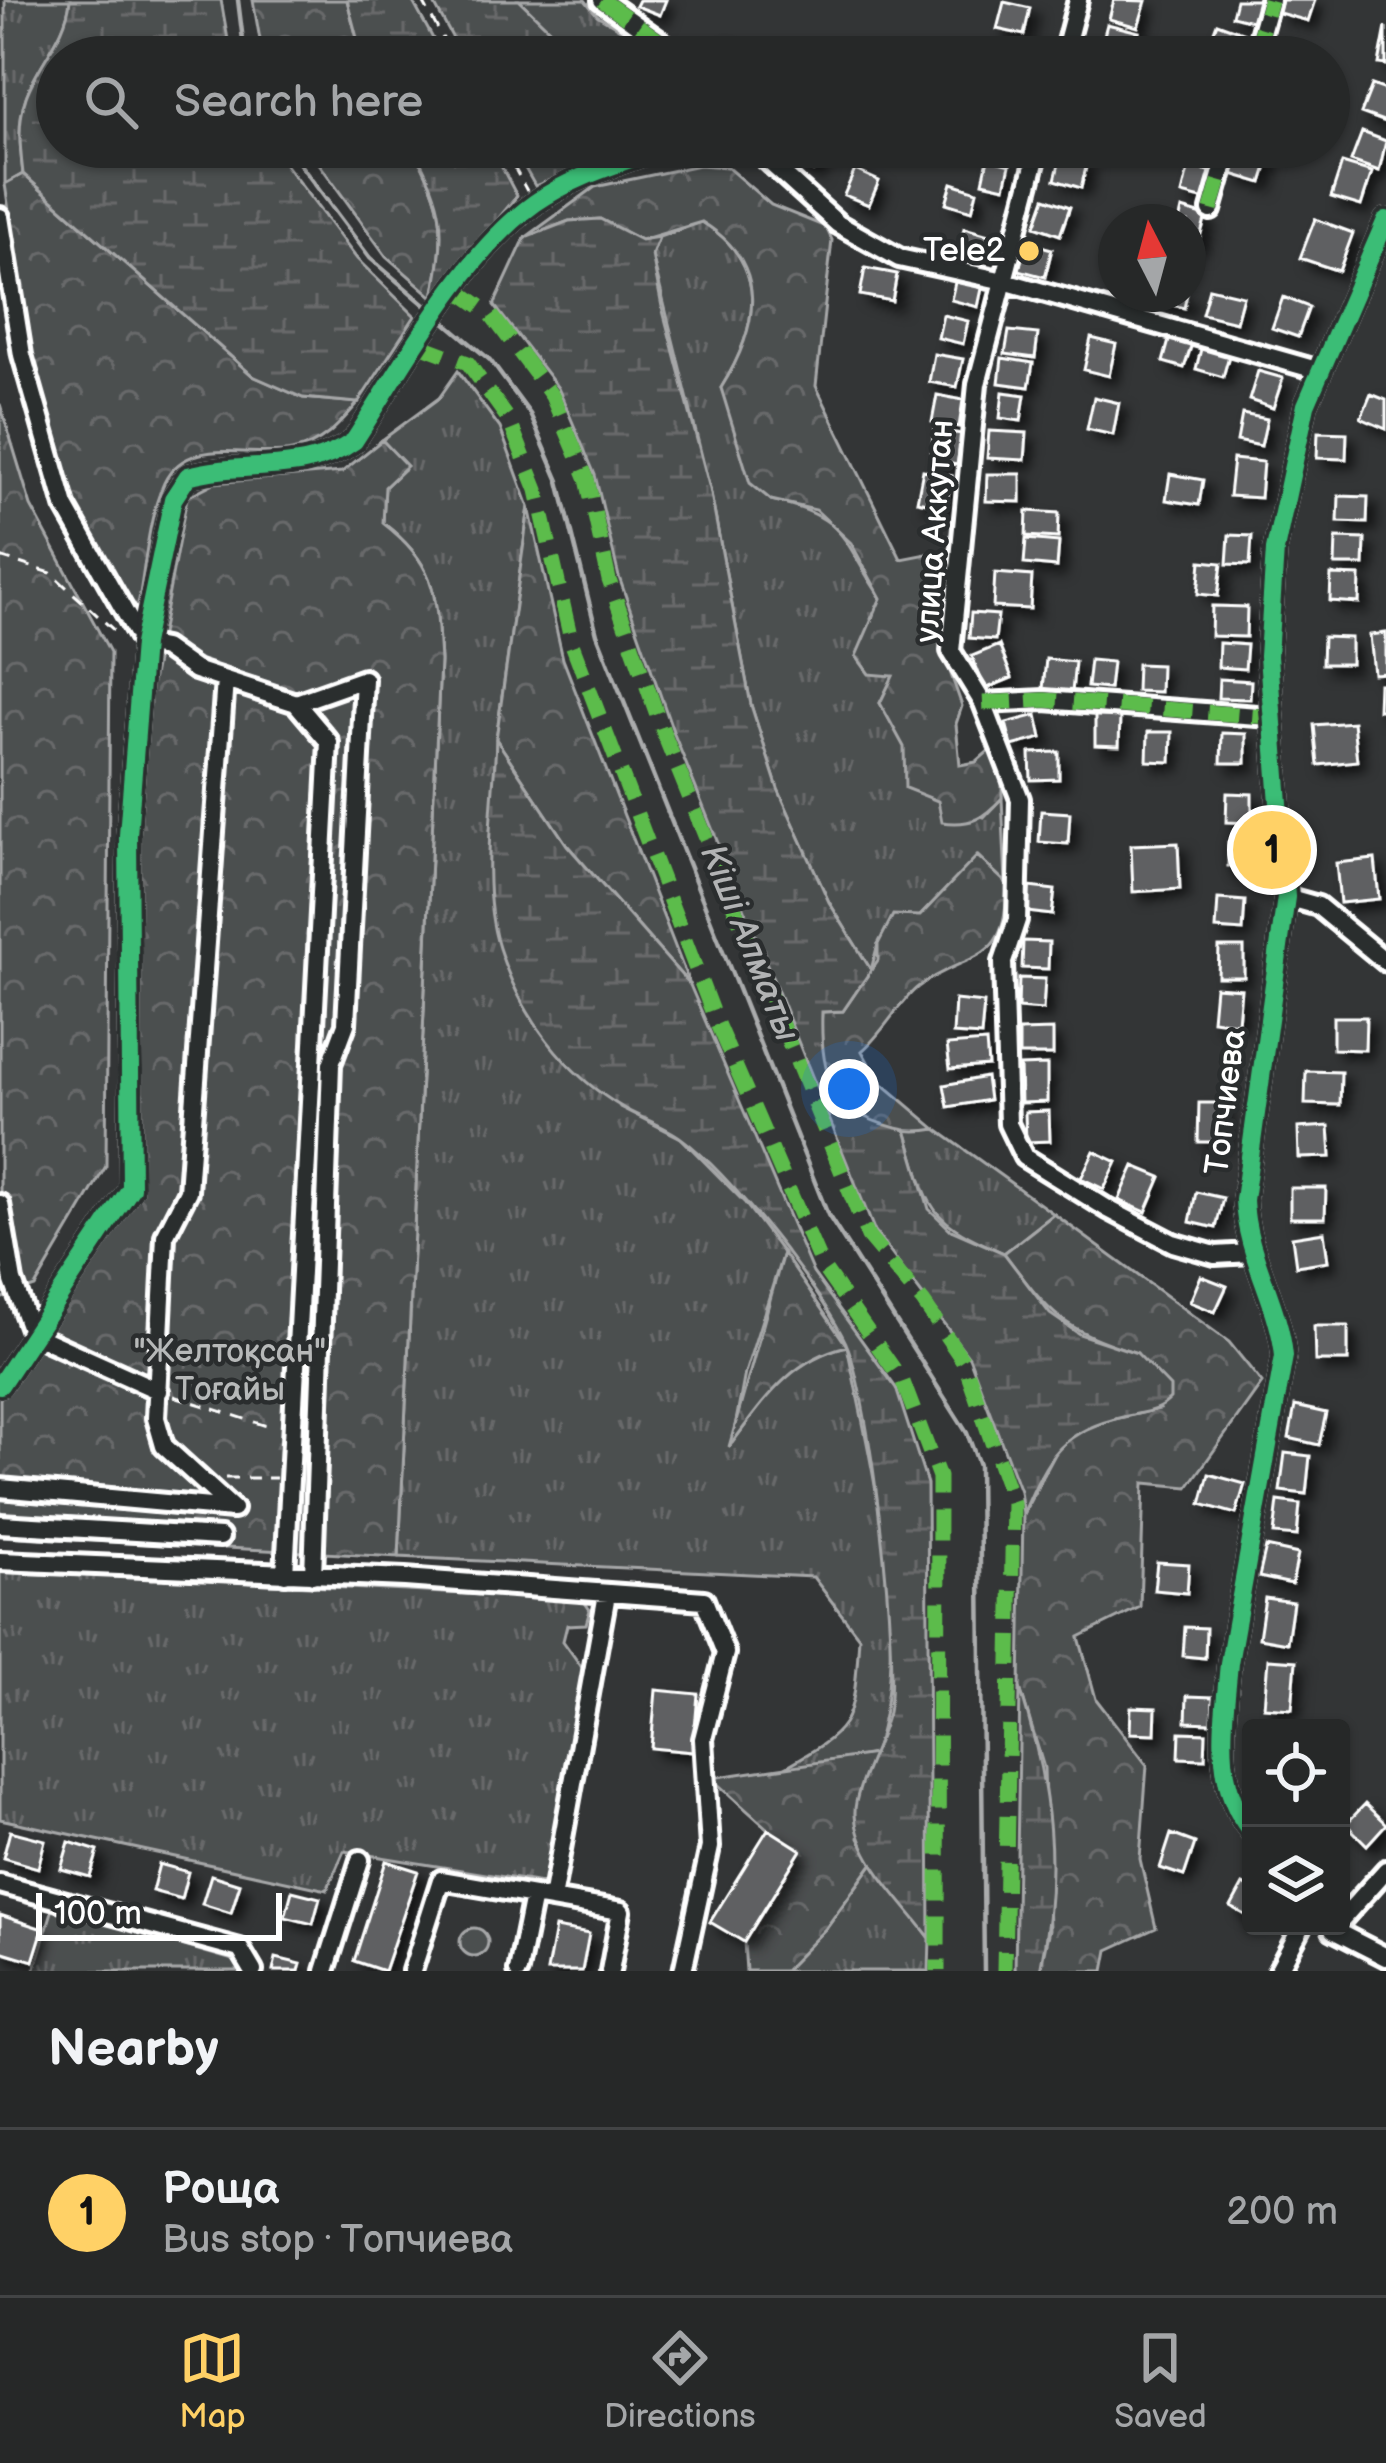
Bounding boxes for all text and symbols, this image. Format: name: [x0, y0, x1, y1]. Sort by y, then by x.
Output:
search box: [36, 36, 1350, 168]
icon: search: [78, 69, 144, 135]
text: Search here: [174, 75, 423, 130]
north arrow: [1098, 204, 1206, 312]
place label: Tele2: [923, 231, 1006, 271]
marker: Tele2: [1016, 238, 1042, 264]
street label: улица Аккутан: [907, 418, 963, 644]
pin: 1: [1233, 805, 1311, 895]
water label: Кіші Алматы: [690, 838, 808, 1048]
street label: Топчиева: [1197, 1027, 1255, 1177]
your location: [819, 1059, 879, 1119]
park label: "Желтоқсан" Тоғайы: [134, 1332, 326, 1410]
map controls: [1242, 1719, 1350, 1935]
button: locate: [1242, 1719, 1350, 1827]
button: layers: [1242, 1827, 1350, 1935]
scale bar: [36, 1887, 282, 1940]
text: 100 m: [54, 1894, 142, 1934]
text: Nearby: [48, 2019, 219, 2080]
text: Роща: [162, 2162, 279, 2217]
text: 1: [79, 2189, 95, 2236]
text: 200 m: [1226, 2189, 1338, 2236]
text: Bus stop · Топчиева: [162, 2217, 513, 2264]
tab: Map: [179, 2325, 246, 2437]
tab: Directions: [604, 2325, 756, 2437]
tab: Saved: [1114, 2325, 1207, 2437]

